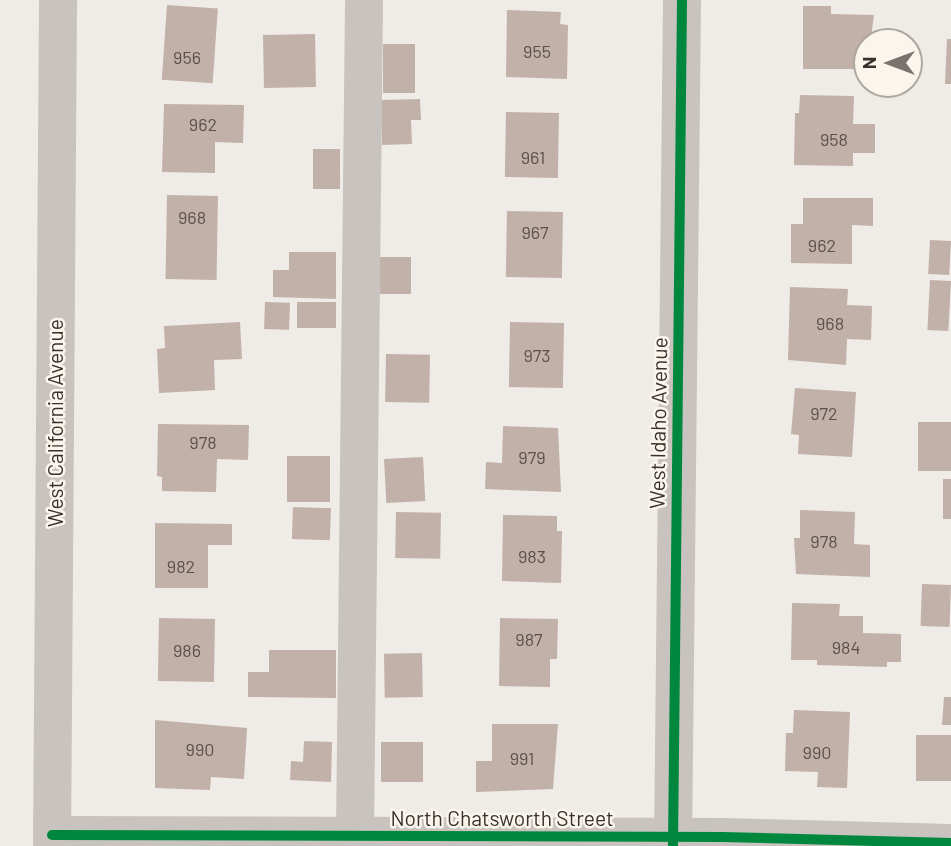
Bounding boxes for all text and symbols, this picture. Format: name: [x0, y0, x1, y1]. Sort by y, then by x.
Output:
north arrow: [853, 28, 923, 98]
house number: 955: [523, 40, 551, 62]
house number: 956: [173, 46, 201, 68]
text: N: [857, 57, 880, 69]
house number: 962: [189, 113, 217, 135]
house number: 958: [820, 128, 848, 150]
house number: 961: [521, 146, 545, 168]
house number: 968: [178, 206, 206, 228]
house number: 967: [521, 221, 549, 243]
house number: 962: [808, 234, 836, 256]
house number: 968: [816, 312, 844, 334]
street label: West California Avenue: [42, 319, 68, 527]
street label: West Idaho Avenue: [644, 337, 672, 509]
house number: 973: [523, 344, 551, 366]
house number: 972: [810, 402, 838, 424]
house number: 978: [189, 431, 217, 453]
house number: 979: [518, 446, 546, 468]
house number: 978: [810, 530, 838, 552]
house number: 983: [518, 545, 546, 567]
house number: 982: [167, 555, 195, 577]
house number: 987: [515, 628, 543, 650]
house number: 984: [832, 636, 860, 658]
house number: 986: [173, 639, 201, 661]
house number: 990: [186, 738, 214, 760]
house number: 990: [803, 741, 831, 763]
house number: 991: [510, 747, 534, 769]
street label: North Chatsworth Street: [390, 805, 614, 831]

